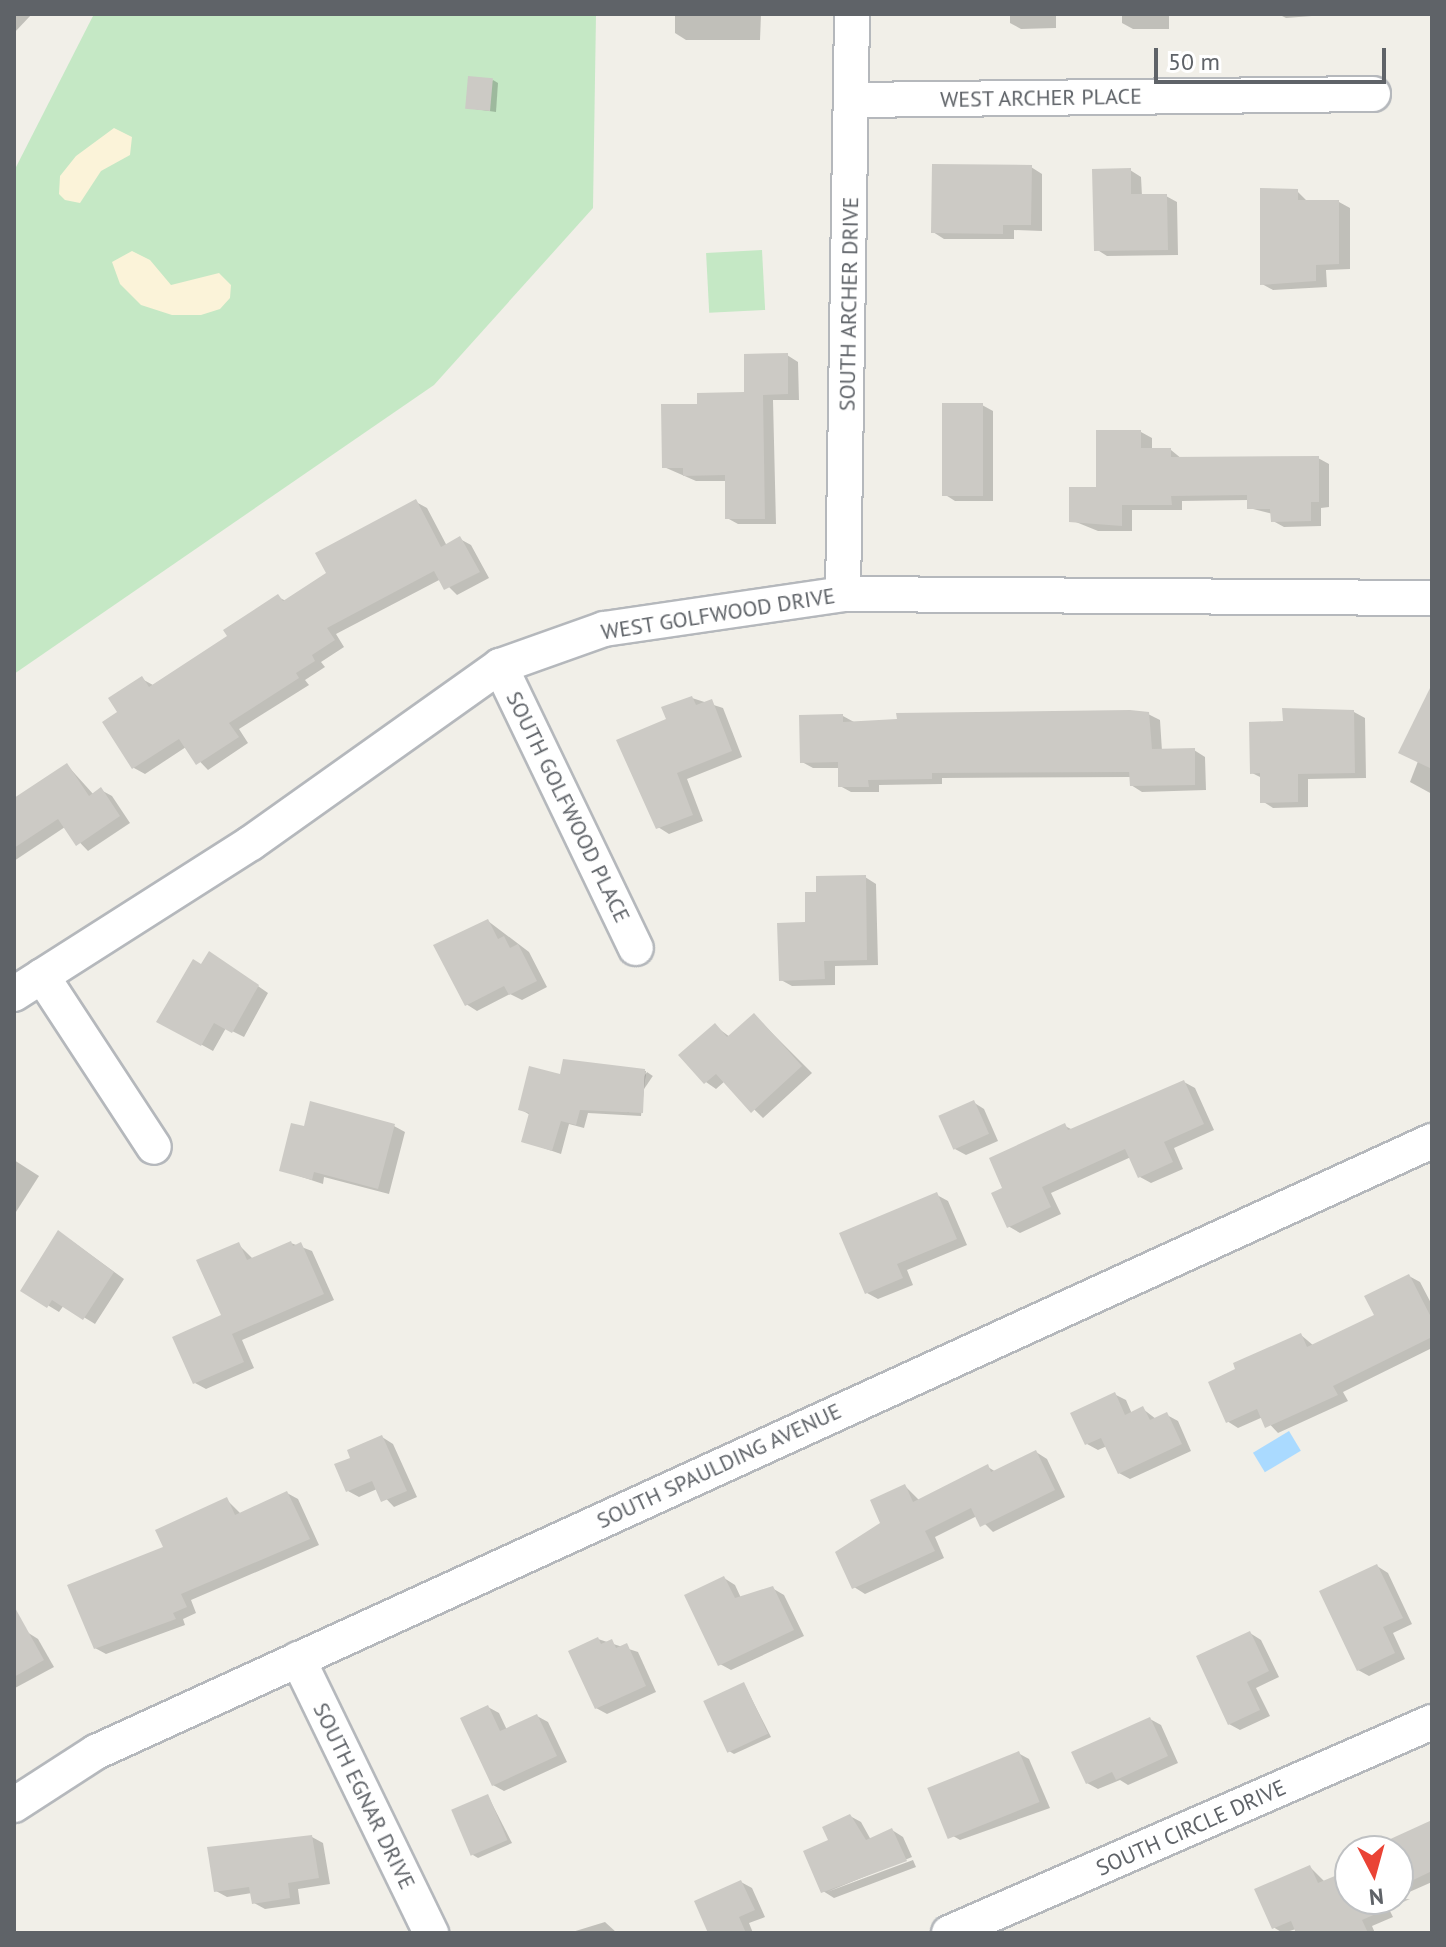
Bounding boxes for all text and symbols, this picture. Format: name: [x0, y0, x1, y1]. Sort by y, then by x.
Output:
scale bar: [1158, 32, 1390, 82]
text: 50 m: [1168, 46, 1220, 77]
street label: WEST ARCHER PLACE: [939, 83, 1143, 113]
street label: SOUTH ARCHER DRIVE: [834, 196, 864, 412]
street label: WEST GOLFWOOD DRIVE: [599, 582, 837, 646]
street label: SOUTH GOLFWOOD PLACE: [501, 687, 635, 927]
street label: SOUTH SPAULDING AVENUE: [592, 1398, 846, 1534]
street label: SOUTH EGNAR DRIVE: [307, 1699, 421, 1893]
street label: SOUTH CIRCLE DRIVE: [1092, 1774, 1290, 1882]
north arrow: [1334, 1835, 1414, 1915]
text: N: [1368, 1882, 1385, 1912]

